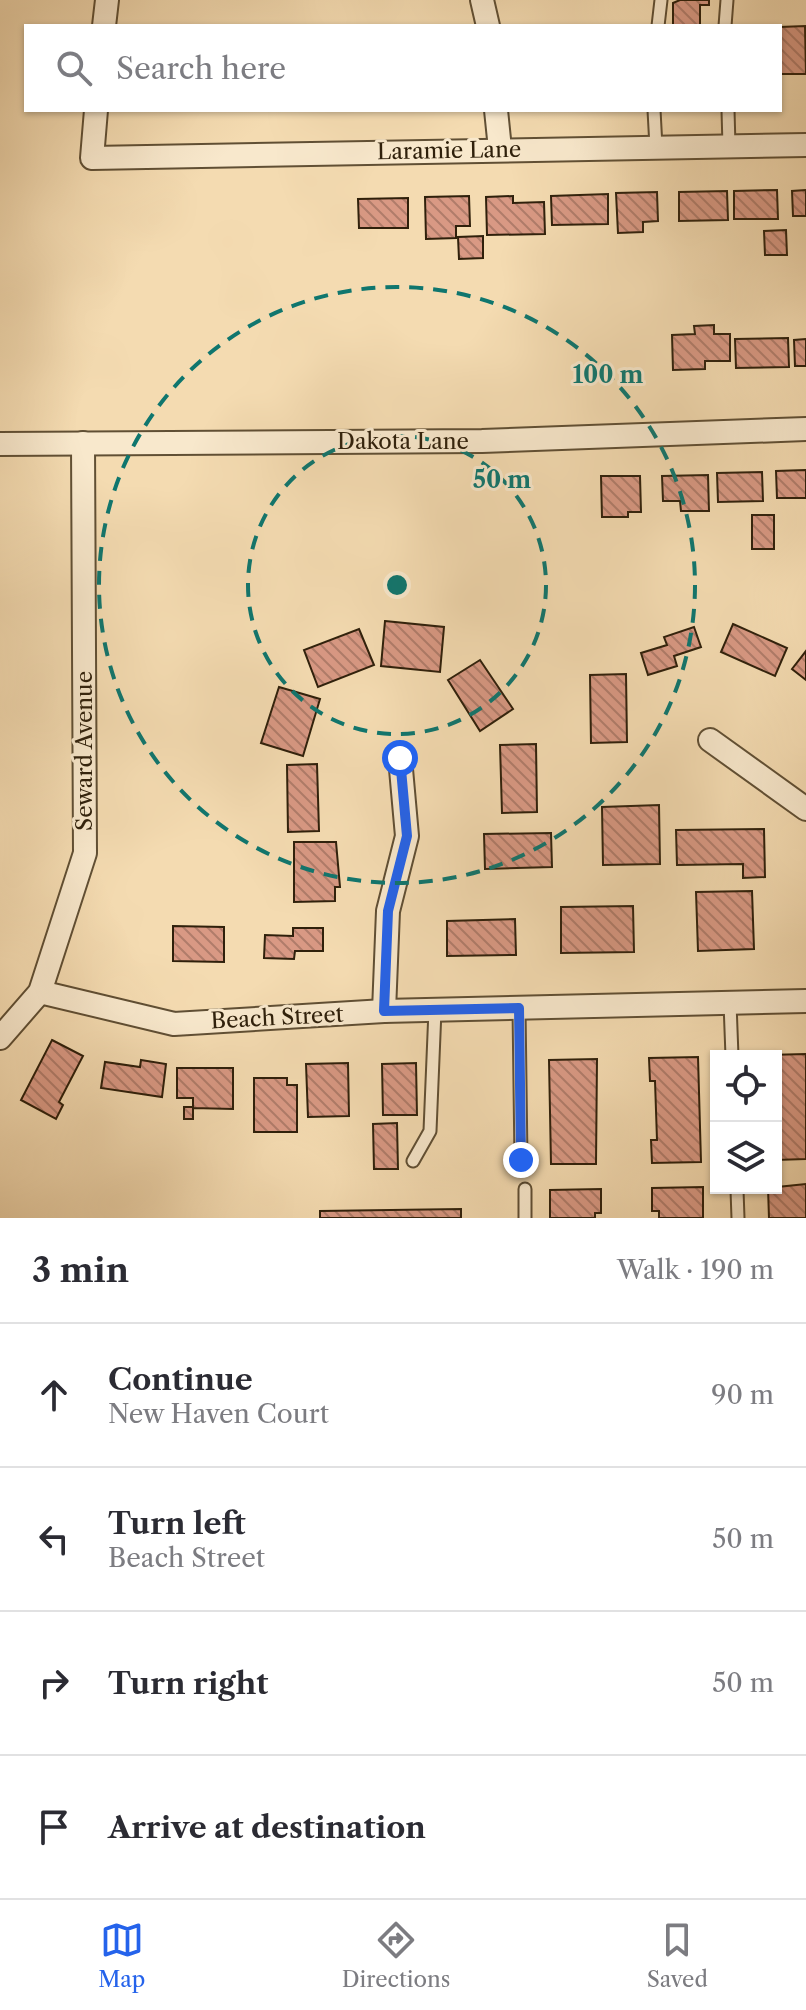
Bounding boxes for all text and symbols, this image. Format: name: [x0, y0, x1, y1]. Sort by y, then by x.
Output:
search box: [24, 24, 782, 112]
icon: search: [52, 46, 96, 90]
text: Search here: [116, 50, 286, 87]
street label: Laramie Lane: [377, 136, 521, 165]
text: 100 m: [572, 360, 644, 389]
street label: Dakota Lane: [337, 428, 469, 455]
text: 50 m: [473, 465, 531, 494]
centre of rings: [383, 571, 411, 599]
street label: Seward Avenue: [71, 671, 98, 831]
route start: [382, 740, 418, 776]
street label: Beach Street: [210, 1001, 344, 1034]
map controls: [710, 1050, 782, 1194]
button: locate: [710, 1050, 782, 1122]
button: layers: [710, 1122, 782, 1194]
route end: [503, 1142, 539, 1178]
text: 3 min: [32, 1249, 129, 1291]
text: Walk · 190 m: [617, 1254, 774, 1286]
text: Continue: [108, 1361, 253, 1398]
icon: ahead: [32, 1373, 76, 1417]
text: 90 m: [711, 1379, 774, 1411]
text: New Haven Court: [108, 1398, 329, 1430]
text: Turn left: [108, 1505, 245, 1542]
icon: left: [32, 1517, 76, 1561]
text: 50 m: [712, 1523, 774, 1555]
text: Beach Street: [108, 1542, 265, 1574]
icon: right: [32, 1661, 76, 1705]
text: Turn right: [108, 1665, 268, 1702]
text: 50 m: [712, 1667, 774, 1699]
icon: arrive: [32, 1805, 76, 1849]
text: Arrive at destination: [108, 1809, 426, 1846]
tab: Map: [98, 1918, 145, 1993]
tab: Directions: [342, 1918, 450, 1993]
tab: Saved: [647, 1918, 708, 1993]

